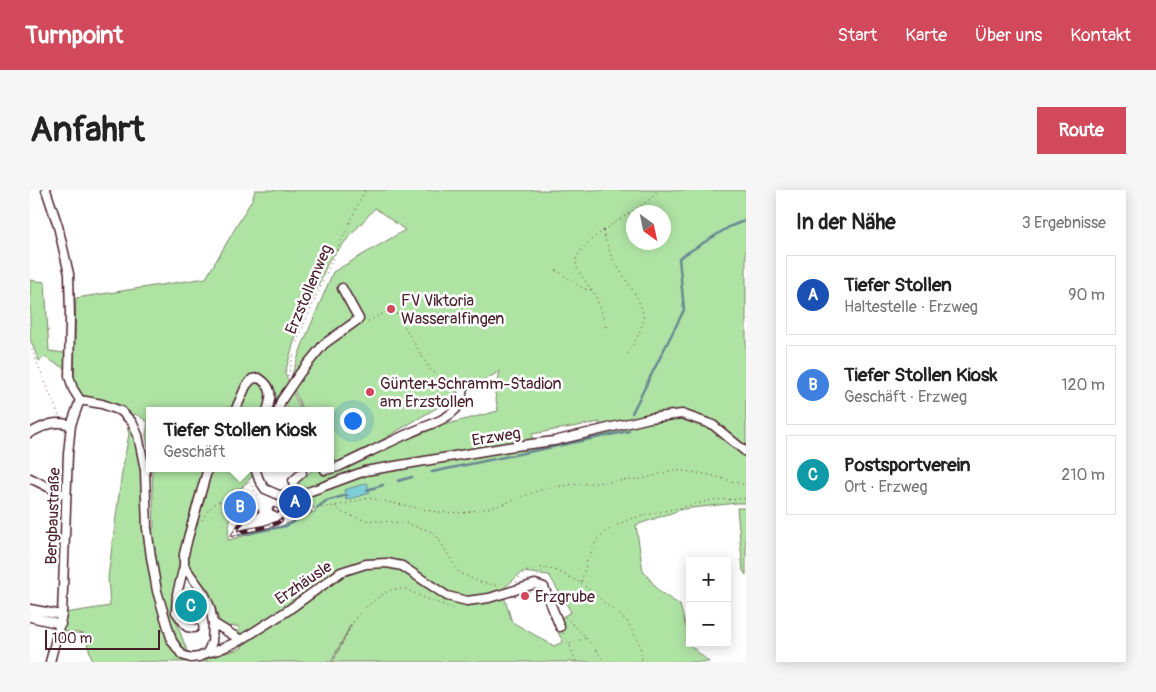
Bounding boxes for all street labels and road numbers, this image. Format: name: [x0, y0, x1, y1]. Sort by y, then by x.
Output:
street label: Erzstollenweg: [281, 242, 337, 337]
street label: Erzweg: [470, 423, 522, 451]
street label: Bergbaustraße: [41, 467, 65, 565]
street label: Erzhäusle: [271, 556, 336, 609]

